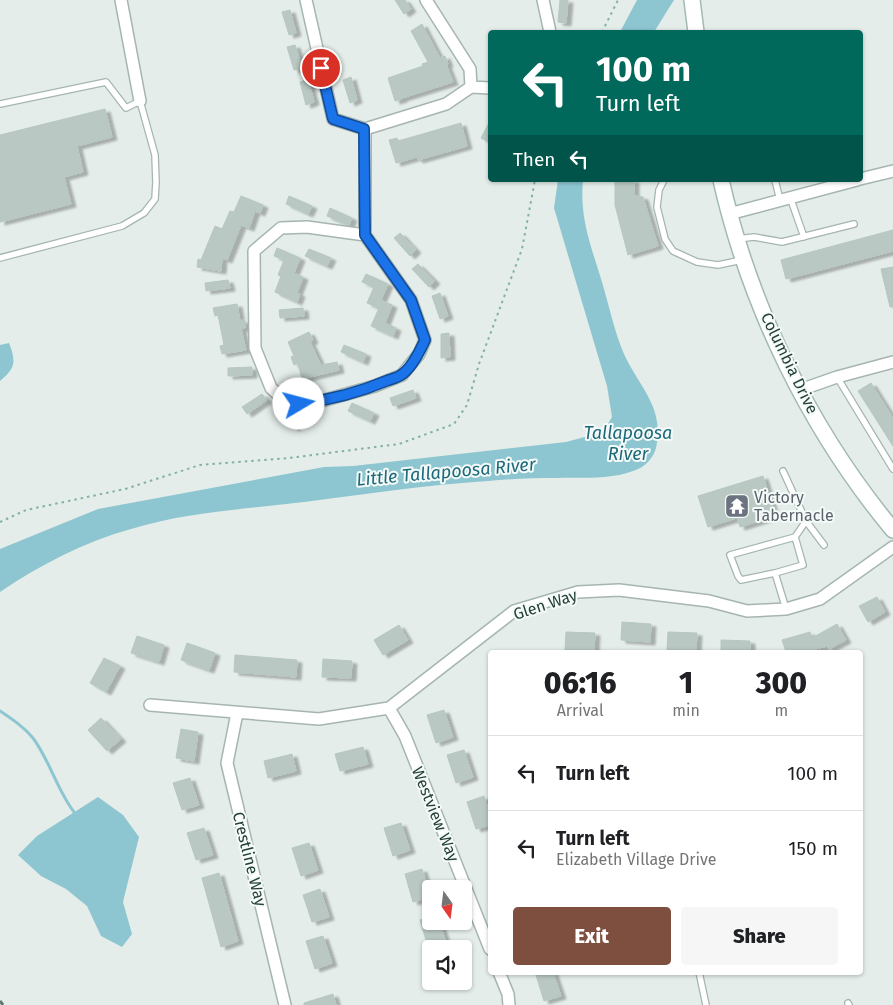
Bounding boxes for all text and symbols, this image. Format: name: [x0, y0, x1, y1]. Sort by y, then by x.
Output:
pin: [300, 47, 342, 89]
text: 100 m: [596, 48, 691, 90]
icon: left: [513, 50, 578, 115]
icon: arrive: [307, 54, 335, 82]
text: Turn left: [596, 90, 680, 117]
icon: left: [565, 145, 593, 173]
text: Then: [513, 148, 555, 171]
street label: Columbia Drive: [757, 310, 822, 417]
position arrow: [272, 377, 324, 429]
water label: Tallapoosa River: [584, 422, 672, 465]
water label: Little Tallapoosa River: [356, 453, 538, 491]
place label: Victory Tabernacle: [754, 488, 834, 525]
temple icon: Victory Tabernacle: [724, 493, 750, 519]
street label: Glen Way: [511, 585, 580, 624]
text: 06:16: [544, 665, 616, 701]
text: 1: [679, 665, 693, 701]
text: 300: [756, 665, 807, 701]
text: Arrival: [557, 701, 604, 720]
text: min: [672, 701, 700, 720]
text: m: [775, 701, 788, 720]
icon: left: [513, 759, 541, 787]
text: Turn left: [556, 762, 630, 785]
text: 100 m: [787, 762, 838, 785]
street label: Westview Way: [408, 764, 463, 865]
street label: Crestline Way: [229, 810, 270, 909]
text: Turn left: [556, 827, 630, 850]
icon: left: [513, 834, 541, 862]
text: 150 m: [788, 837, 838, 860]
text: Elizabeth Village Drive: [556, 850, 717, 869]
north arrow: [422, 880, 472, 930]
map controls: [422, 880, 472, 990]
button: Exit: [513, 907, 671, 965]
button: Share: [681, 907, 838, 965]
button: sound: [422, 940, 472, 990]

